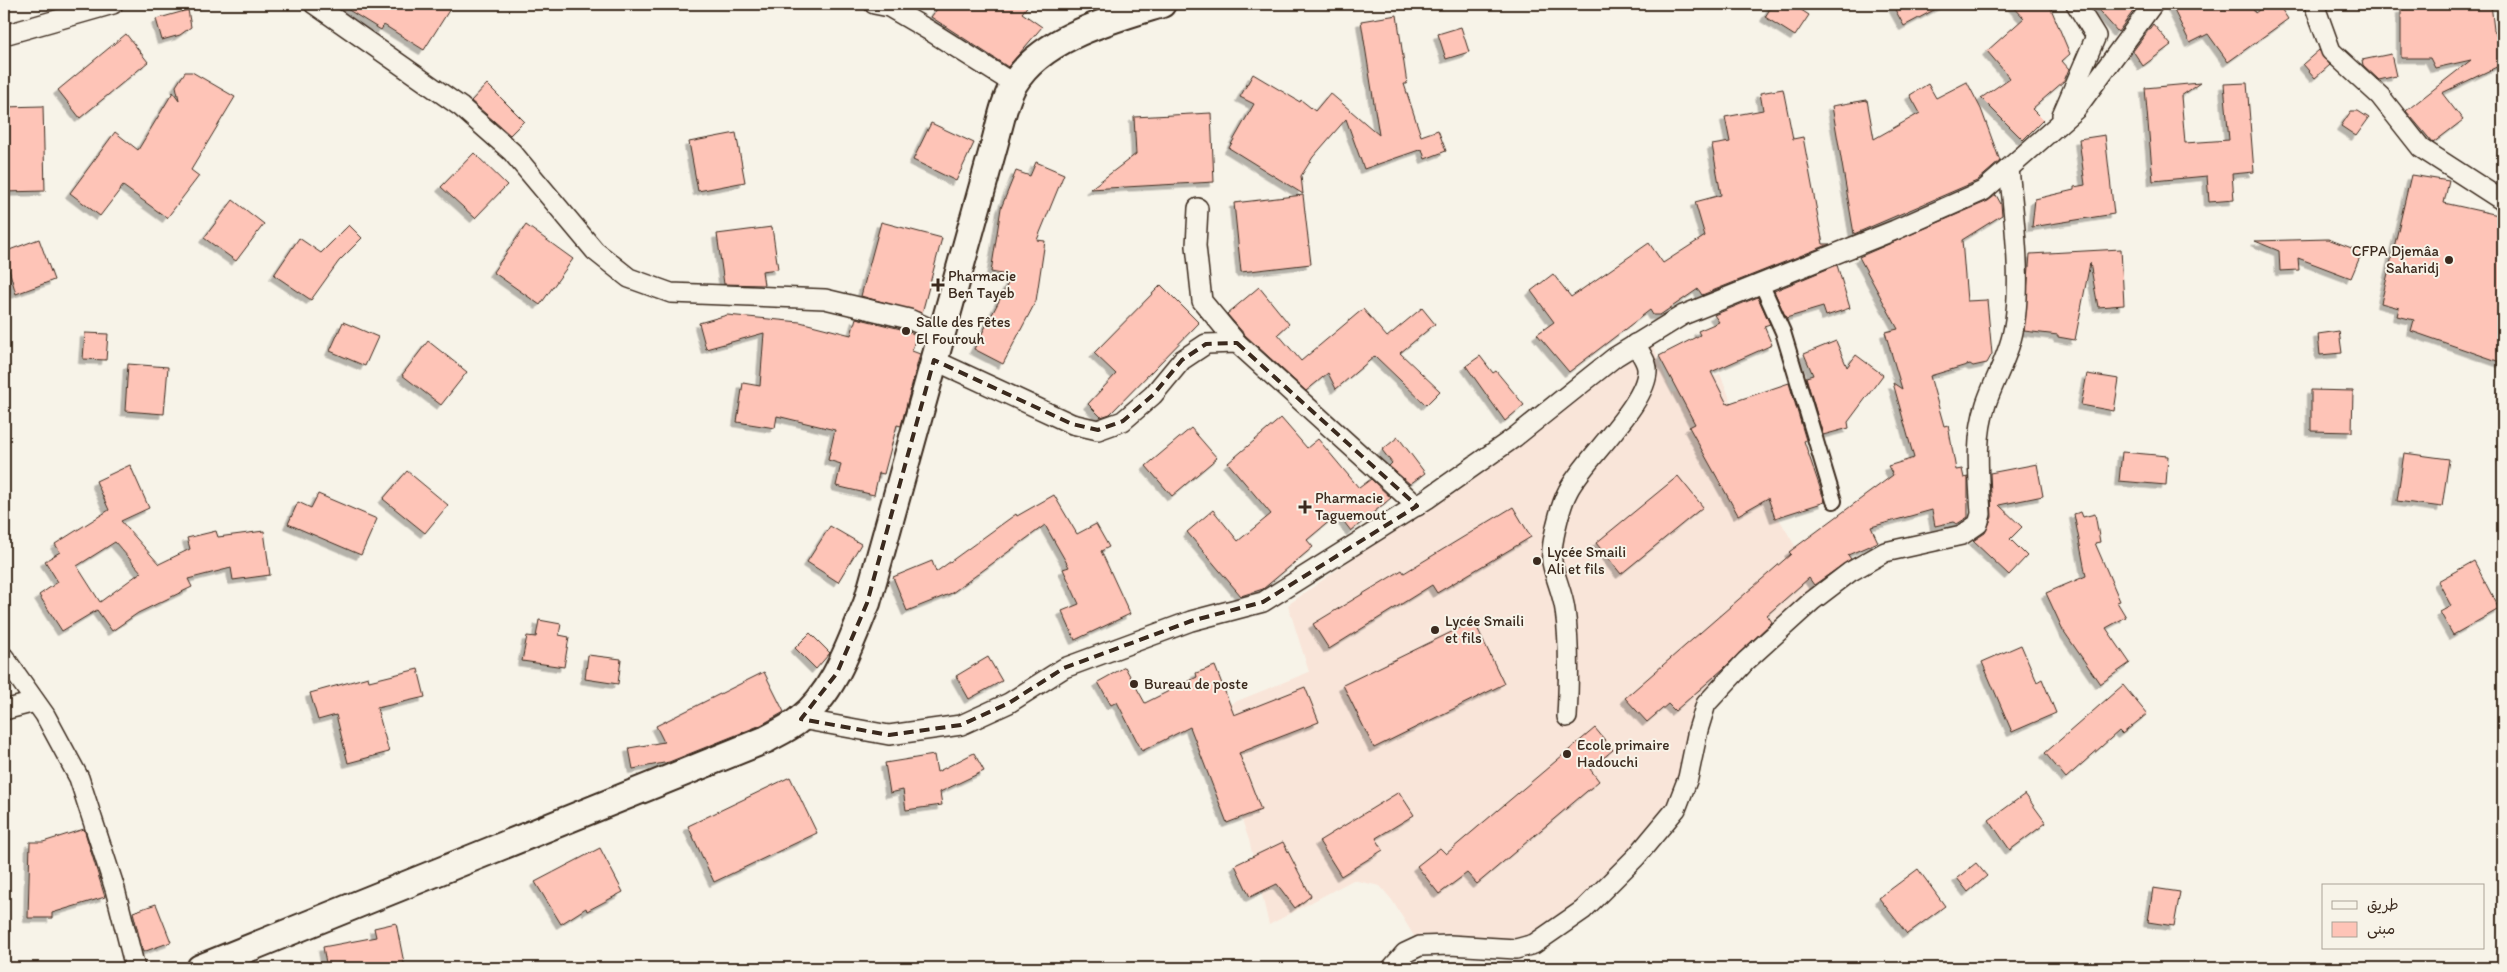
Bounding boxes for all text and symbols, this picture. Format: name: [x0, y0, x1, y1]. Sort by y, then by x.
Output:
place label: CFPA Djemâa Saharidj: [2352, 242, 2440, 277]
marker: CFPA Djemâa Saharidj: [2443, 254, 2455, 266]
place label: Pharmacie Ben Tayeb: [948, 267, 1016, 302]
marker: Pharmacie Ben Tayeb: [932, 279, 944, 291]
place label: Salle des Fêtes El Fourouh: [916, 313, 1011, 348]
marker: Salle des Fêtes El Fourouh: [900, 325, 912, 337]
place label: Pharmacie Taguemout: [1315, 489, 1387, 524]
marker: Pharmacie Taguemout: [1299, 501, 1311, 513]
place label: Lycée Smaili Ali et fils: [1547, 543, 1626, 578]
marker: Lycée Smaili Ali et fils: [1531, 555, 1543, 567]
place label: Lycée Smaili et fils: [1445, 612, 1524, 647]
marker: Lycée Smaili et fils: [1429, 624, 1441, 636]
place label: Bureau de poste: [1144, 675, 1248, 693]
marker: Bureau de poste: [1128, 678, 1140, 690]
place label: Ecole primaire Hadouchi: [1577, 736, 1669, 771]
marker: Ecole primaire Hadouchi: [1561, 748, 1573, 760]
legend: [2322, 884, 2484, 950]
text: طريق: [2367, 896, 2399, 914]
text: مبنى: [2367, 920, 2395, 939]

